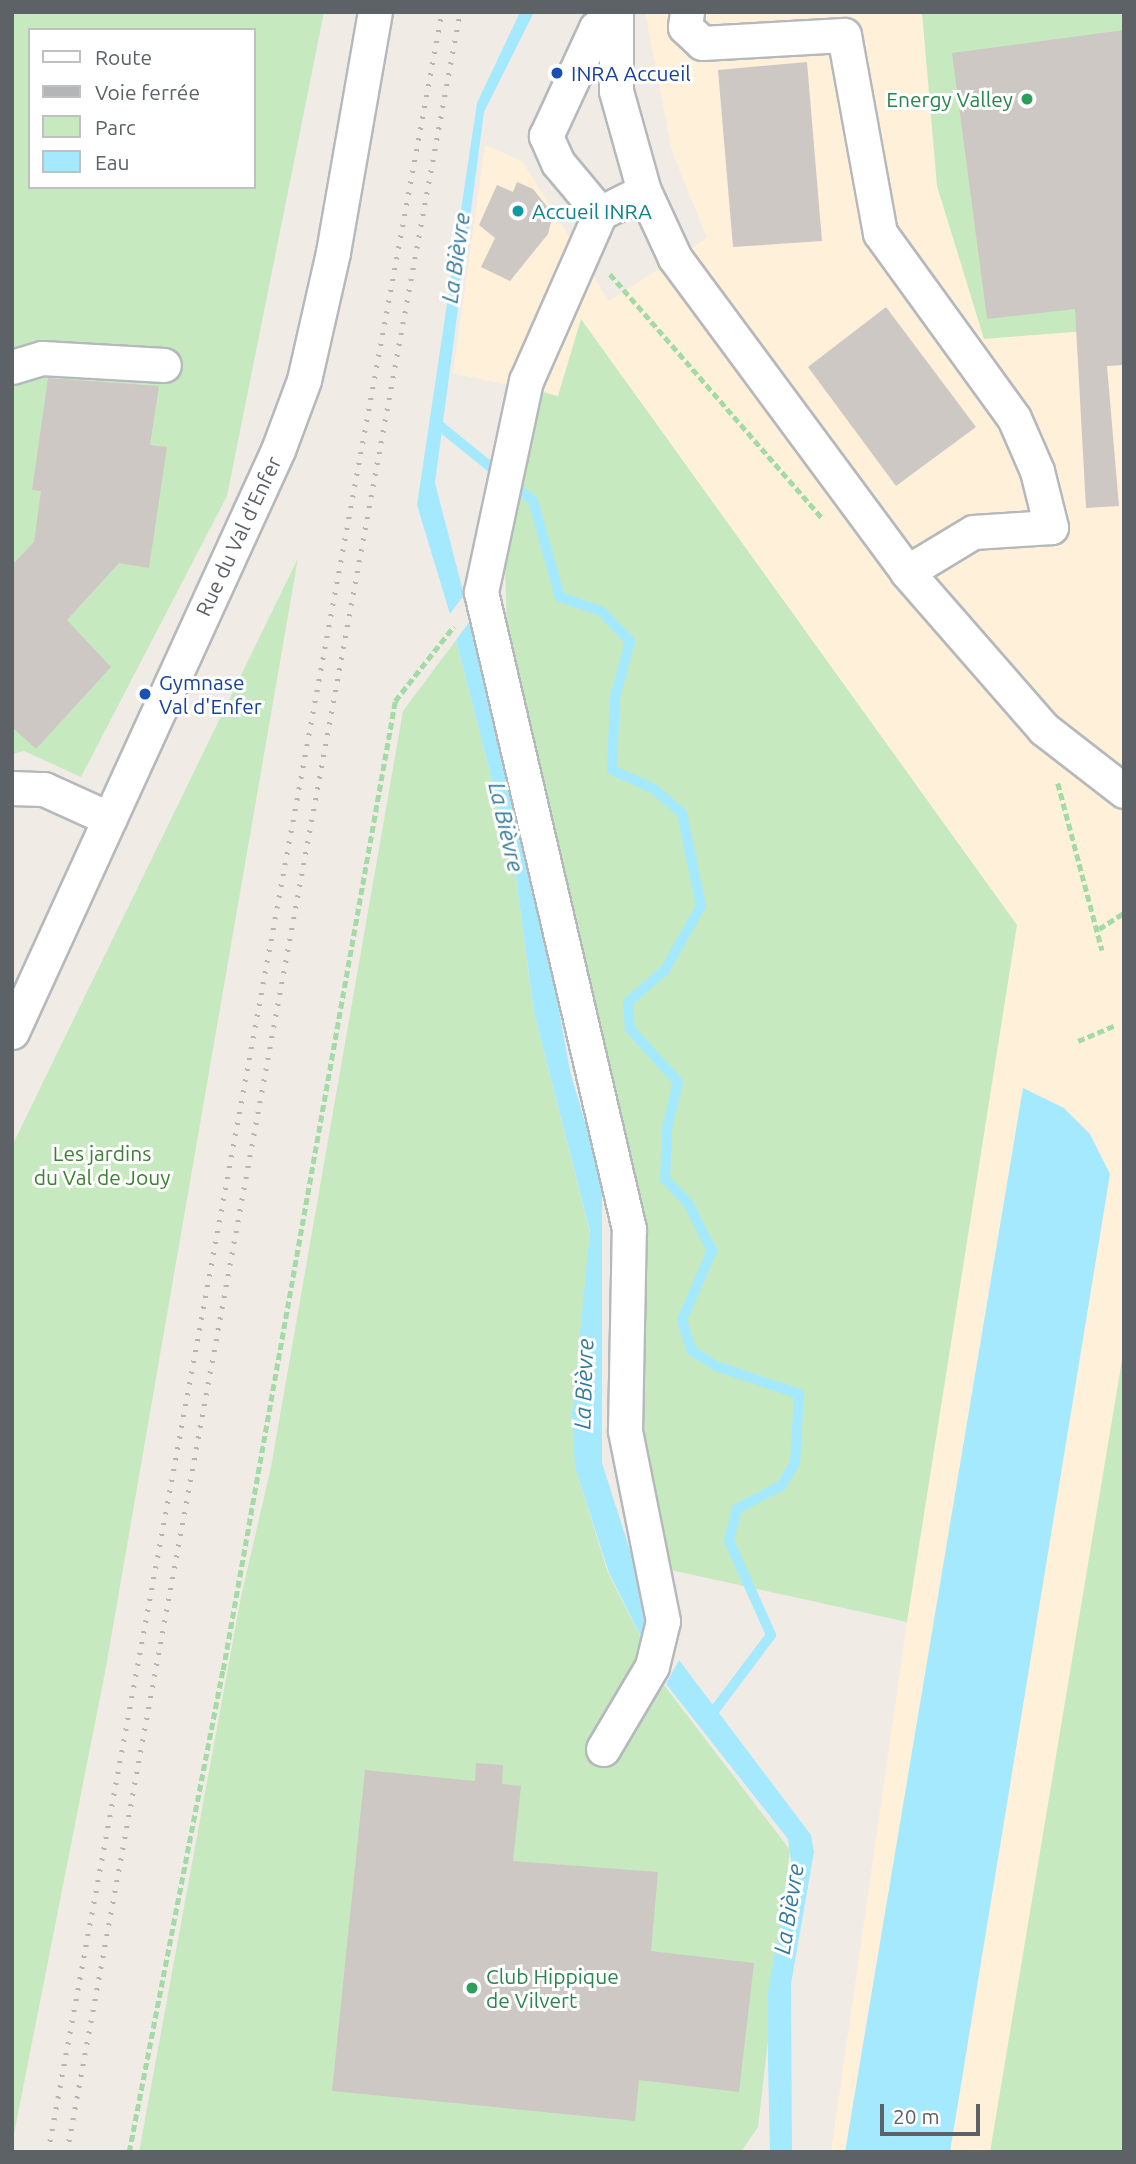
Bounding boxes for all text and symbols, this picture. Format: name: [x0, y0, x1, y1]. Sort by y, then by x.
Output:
legend: [28, 28, 256, 189]
text: Route: [95, 45, 152, 69]
place label: INRA Accueil: [571, 60, 691, 86]
marker: INRA Accueil: [549, 65, 565, 81]
text: Voie ferrée: [95, 80, 200, 104]
place label: Energy Valley: [886, 86, 1013, 112]
marker: Energy Valley: [1019, 91, 1035, 107]
text: Parc: [95, 115, 136, 139]
text: Eau: [95, 150, 130, 174]
place label: Accueil INRA: [532, 198, 652, 224]
marker: Accueil INRA: [510, 203, 526, 219]
water label: La Bièvre: [436, 211, 476, 305]
street label: Rue du Val d'Enfer: [190, 452, 286, 620]
place label: Gymnase Val d'Enfer: [159, 669, 262, 719]
marker: Gymnase Val d'Enfer: [137, 686, 153, 702]
water label: La Bièvre: [482, 780, 530, 874]
park label: Les jardins du Val de Jouy: [34, 1140, 170, 1190]
water label: La Bièvre: [569, 1338, 599, 1430]
water label: La Bièvre: [768, 1862, 810, 1956]
place label: Club Hippique de Vilvert: [486, 1963, 619, 2013]
marker: Club Hippique de Vilvert: [464, 1980, 480, 1996]
scale bar: [884, 2090, 984, 2134]
text: 20 m: [893, 2104, 940, 2128]

